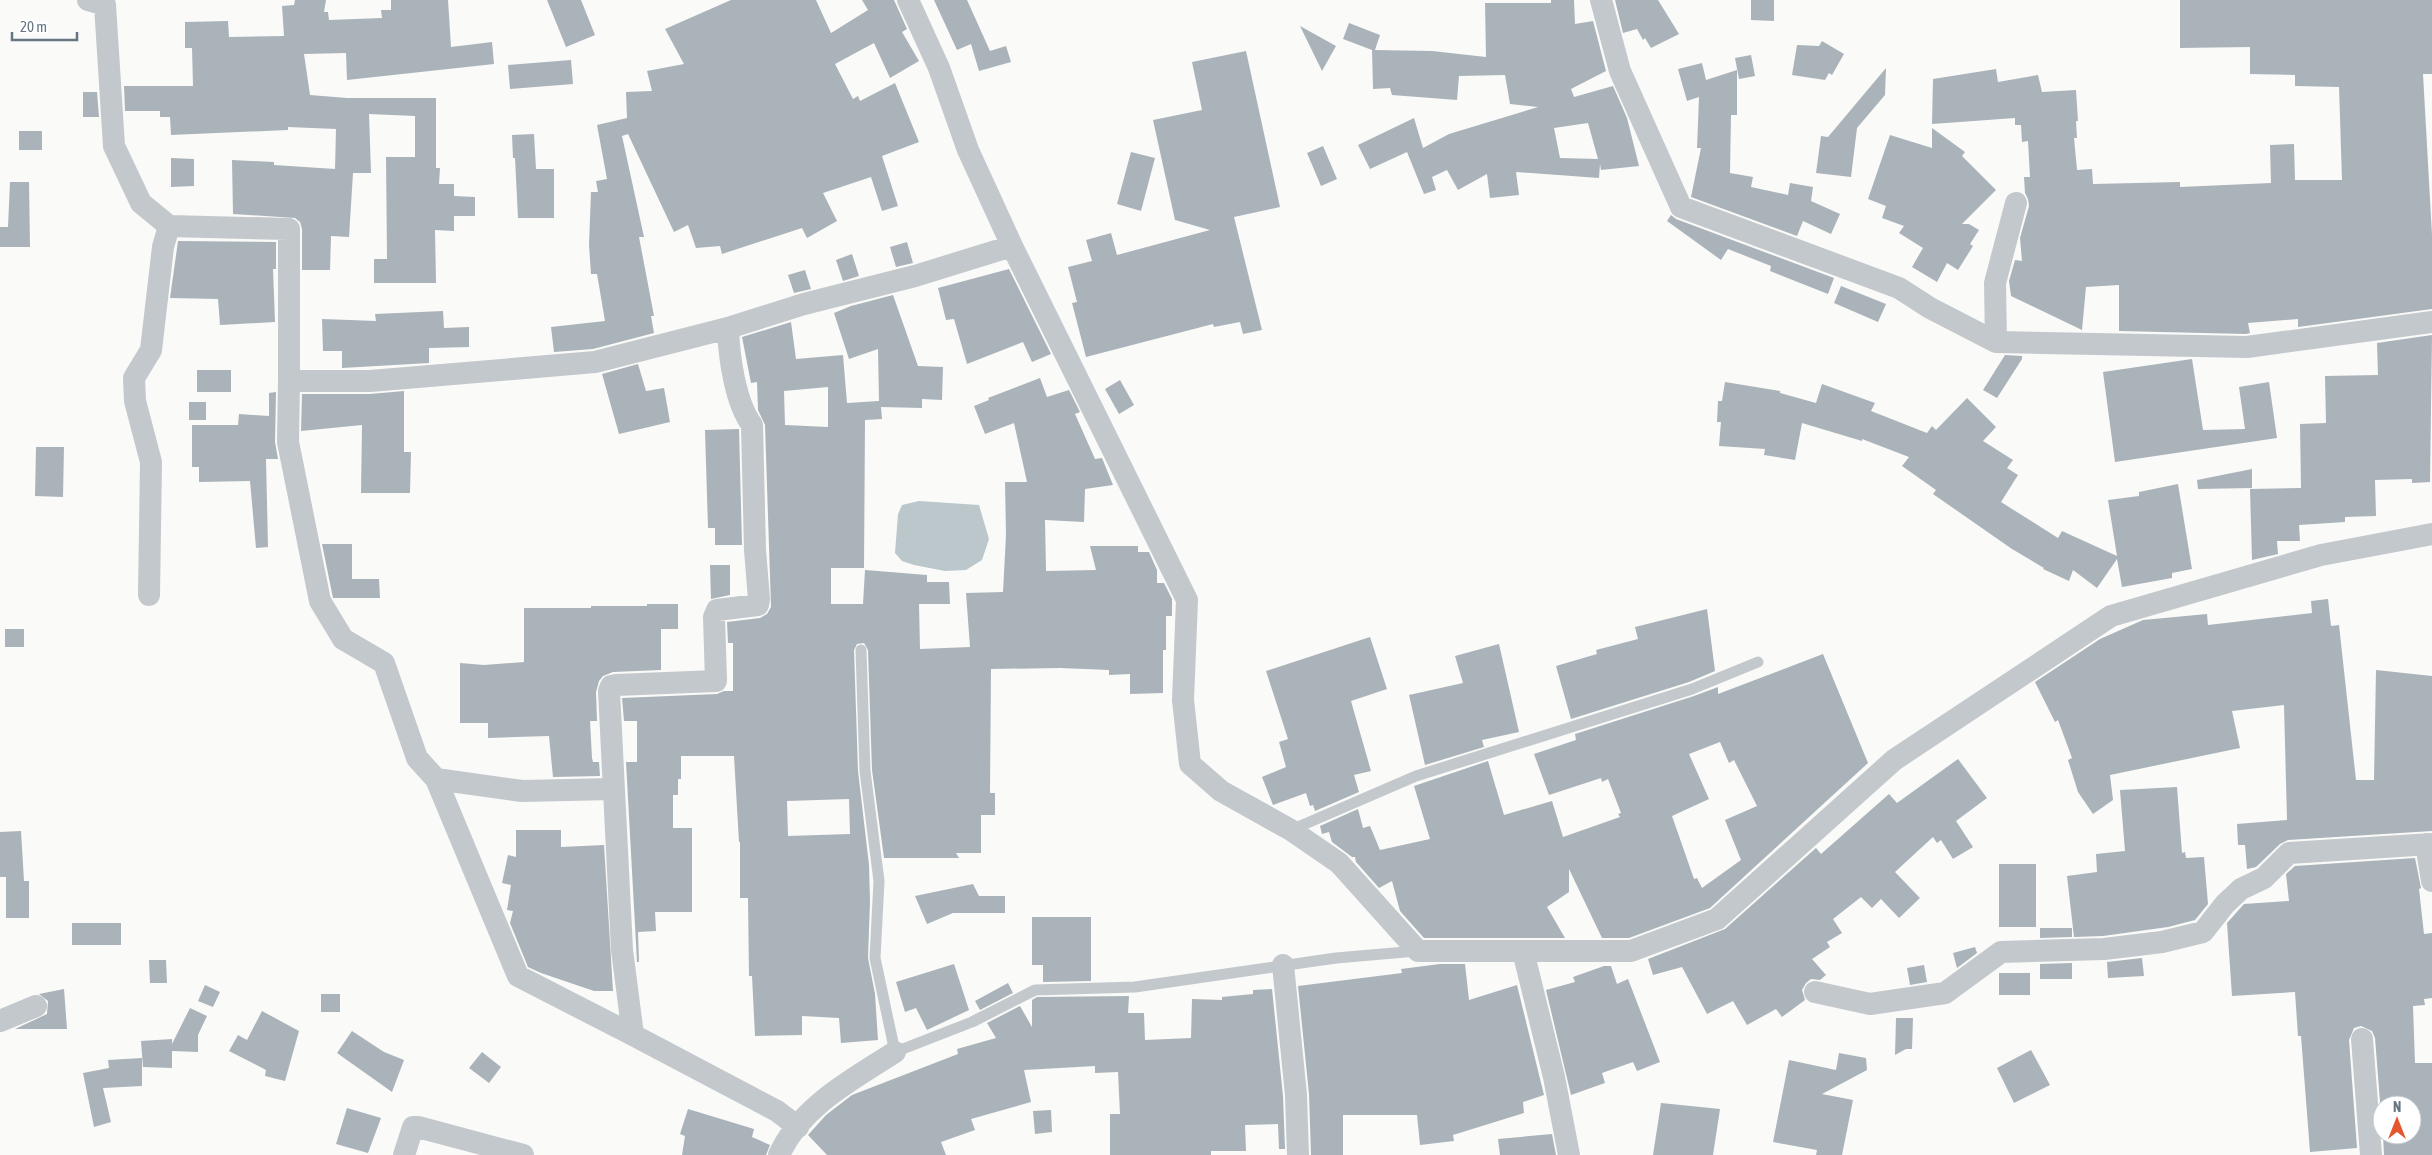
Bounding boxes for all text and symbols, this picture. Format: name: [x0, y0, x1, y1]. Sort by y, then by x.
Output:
scale bar: [12, 10, 78, 42]
text: 20 m: [20, 18, 47, 35]
north arrow: [2372, 1095, 2422, 1145]
text: N: [2393, 1099, 2401, 1115]

